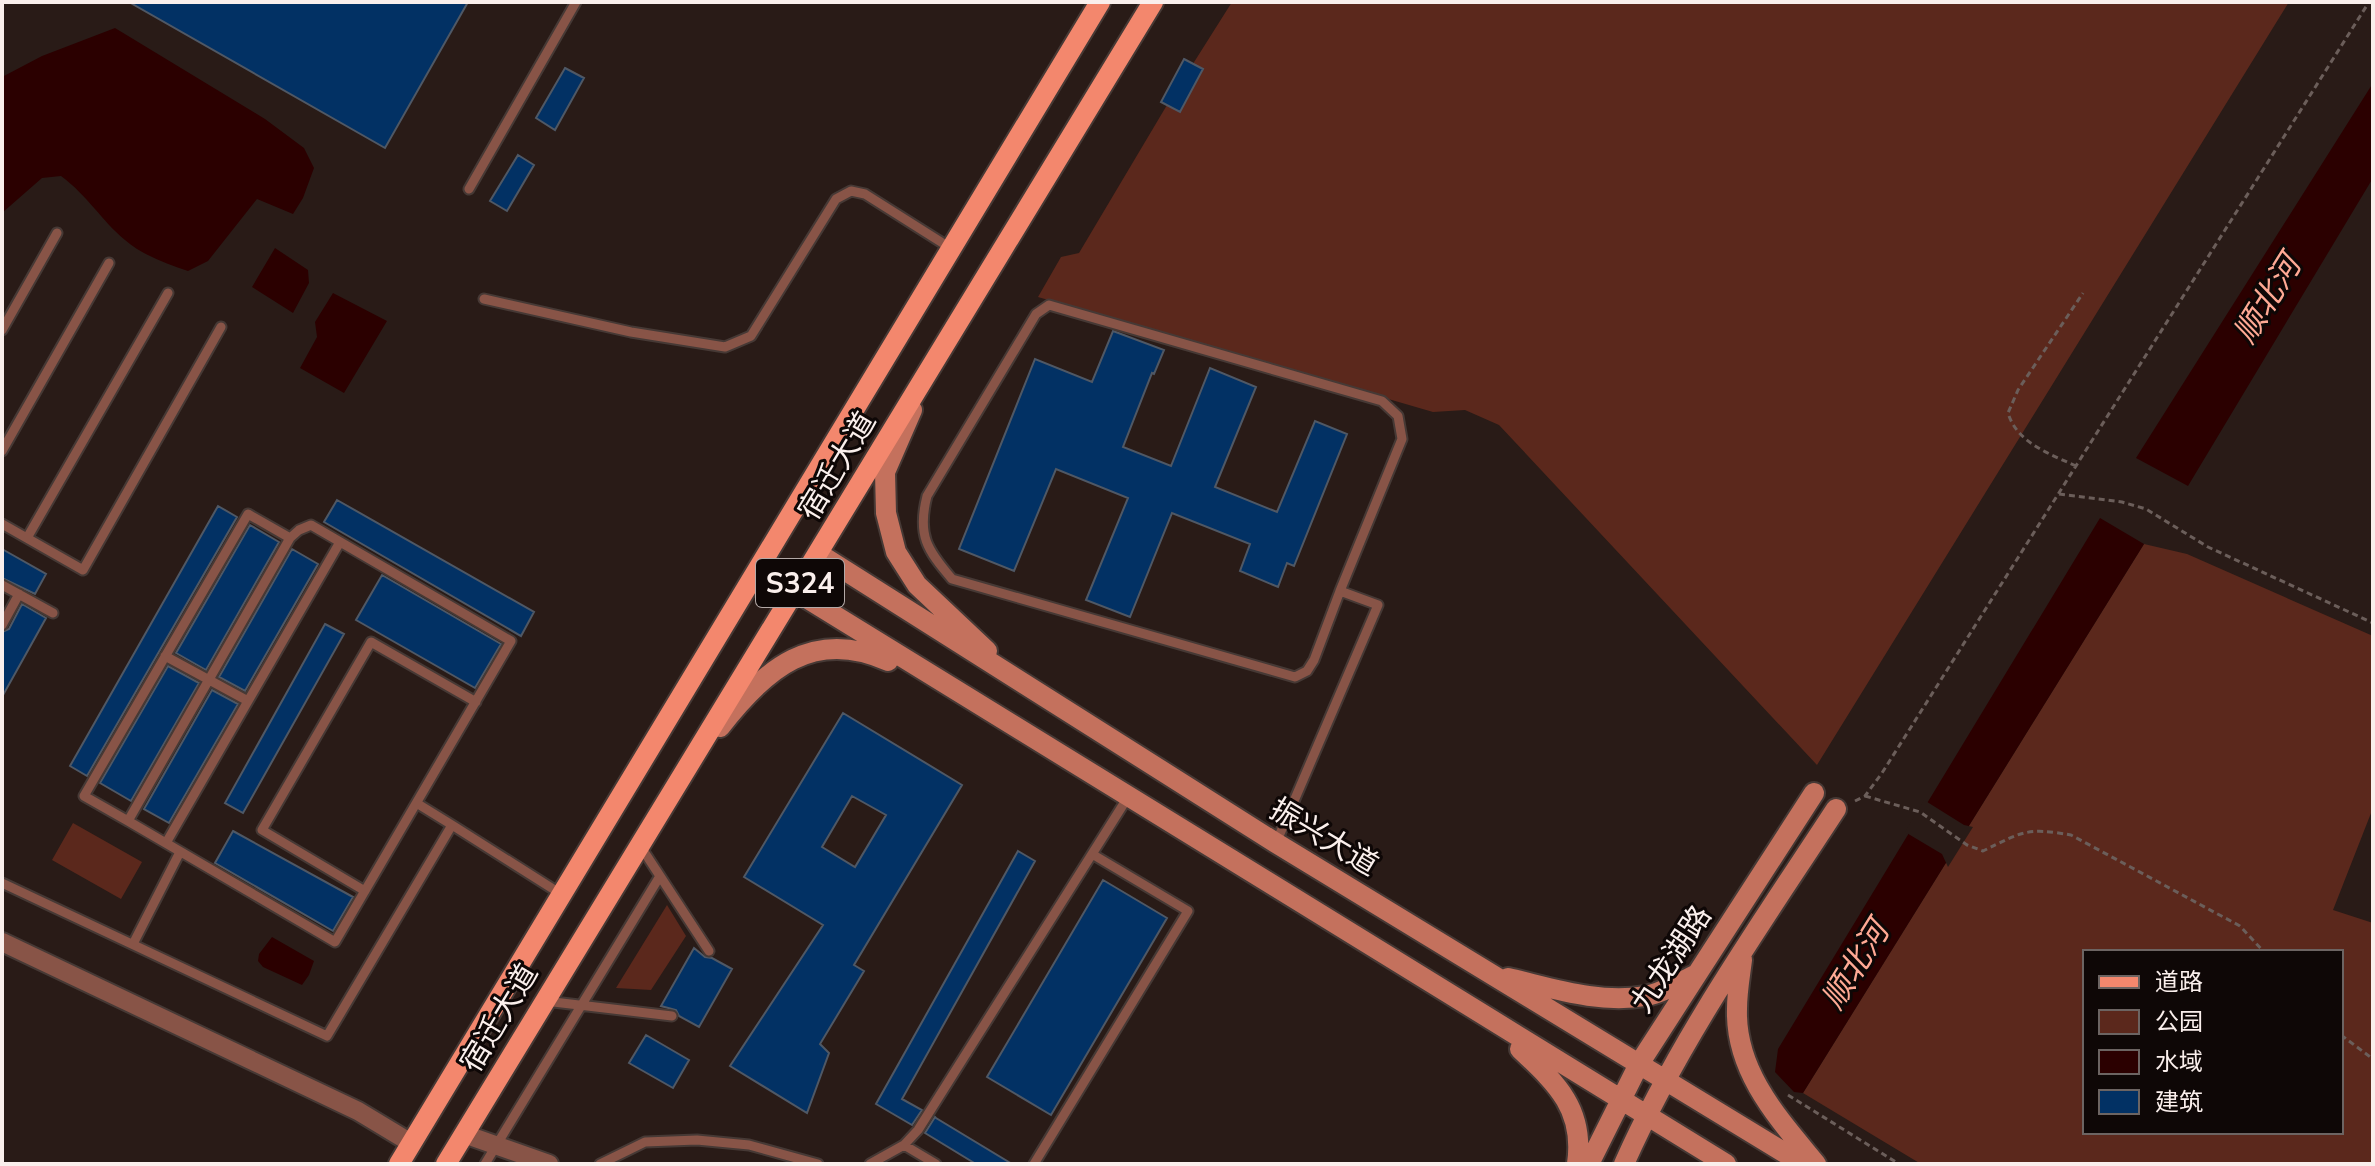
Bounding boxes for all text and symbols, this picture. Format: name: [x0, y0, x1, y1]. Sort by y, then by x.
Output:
water label: 顺北河: [2224, 242, 2312, 350]
street label: 宿迁大道: [789, 404, 883, 527]
road number: S324: [756, 559, 844, 607]
street label: 振兴大道: [1263, 789, 1386, 883]
street label: 九龙湖路: [1622, 898, 1719, 1019]
water label: 顺北河: [1812, 908, 1900, 1016]
legend: [2083, 950, 2343, 1134]
street label: 宿迁大道: [451, 956, 545, 1079]
text: 道路: [2155, 966, 2203, 996]
text: 公园: [2155, 1006, 2203, 1036]
text: 水域: [2155, 1046, 2203, 1076]
text: 建筑: [2155, 1086, 2203, 1116]

